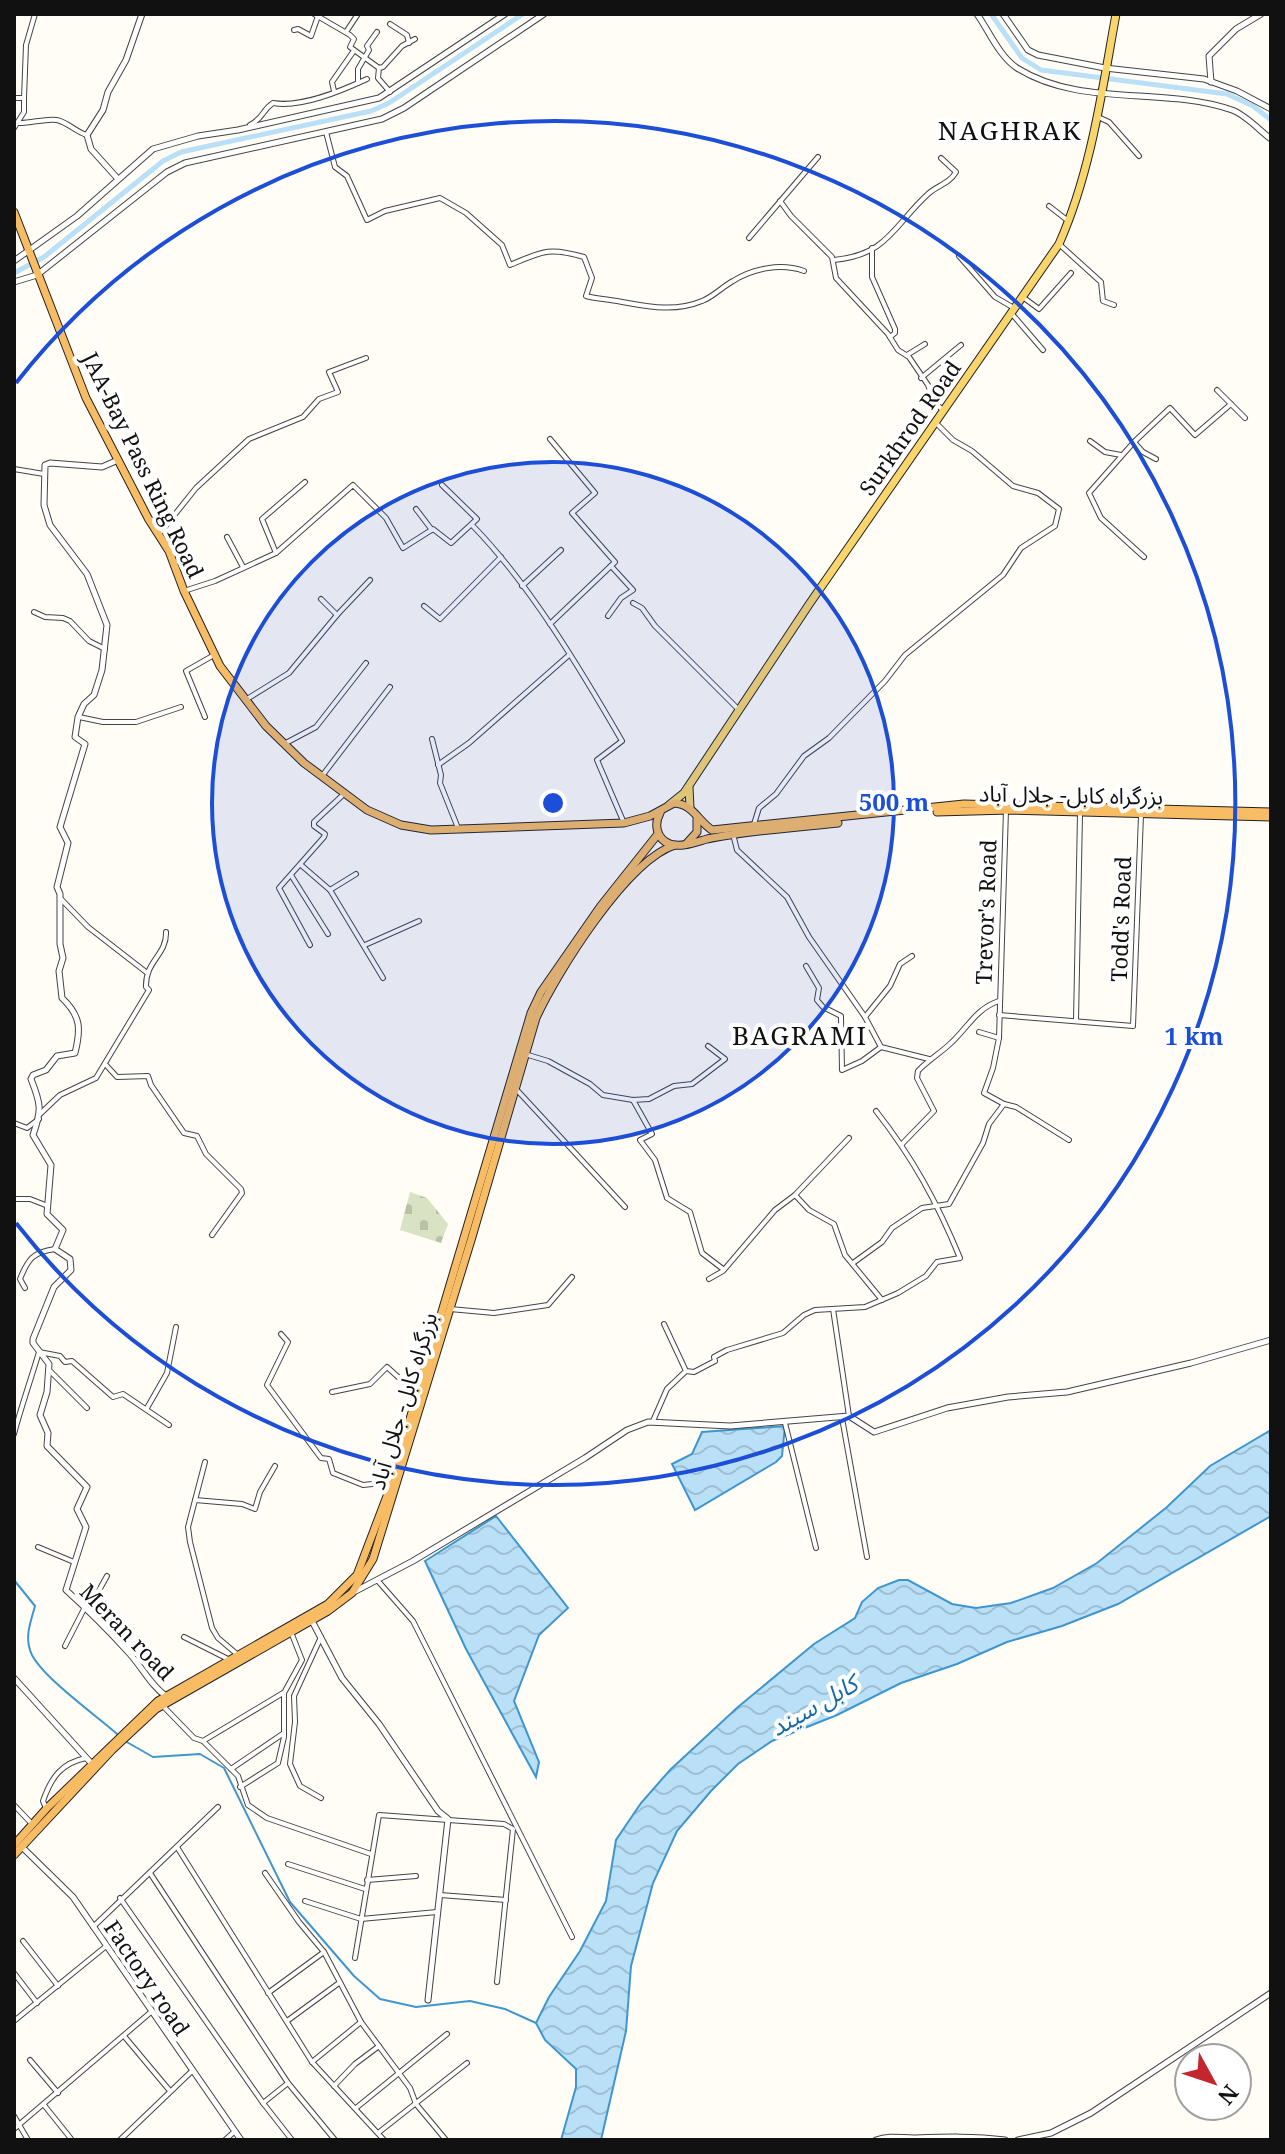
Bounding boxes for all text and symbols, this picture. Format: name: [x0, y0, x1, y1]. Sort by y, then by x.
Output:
district label: NAGHRAK: [938, 112, 1082, 148]
street label: JAA-Bay Pass Ring Road: [76, 346, 212, 583]
street label: Surkhrod Road: [851, 354, 967, 501]
street label: بزرگراه کابل- جلال آباد: [979, 777, 1163, 811]
text: 500 m: [859, 785, 930, 818]
centre of rings: [539, 789, 567, 817]
street label: Trevor's Road: [967, 839, 1003, 985]
street label: Todd's Road: [1103, 855, 1137, 982]
district label: BAGRAMI: [732, 1017, 868, 1053]
text: 1 km: [1165, 1019, 1224, 1052]
street label: بزرگراه کابل- جلال آباد: [361, 1308, 443, 1493]
street label: Meran road: [74, 1576, 182, 1687]
water label: کابل سيند: [763, 1664, 867, 1743]
street label: Factory road: [98, 1914, 198, 2041]
north arrow: [1173, 2042, 1253, 2122]
text: N: [1212, 2079, 1246, 2112]

